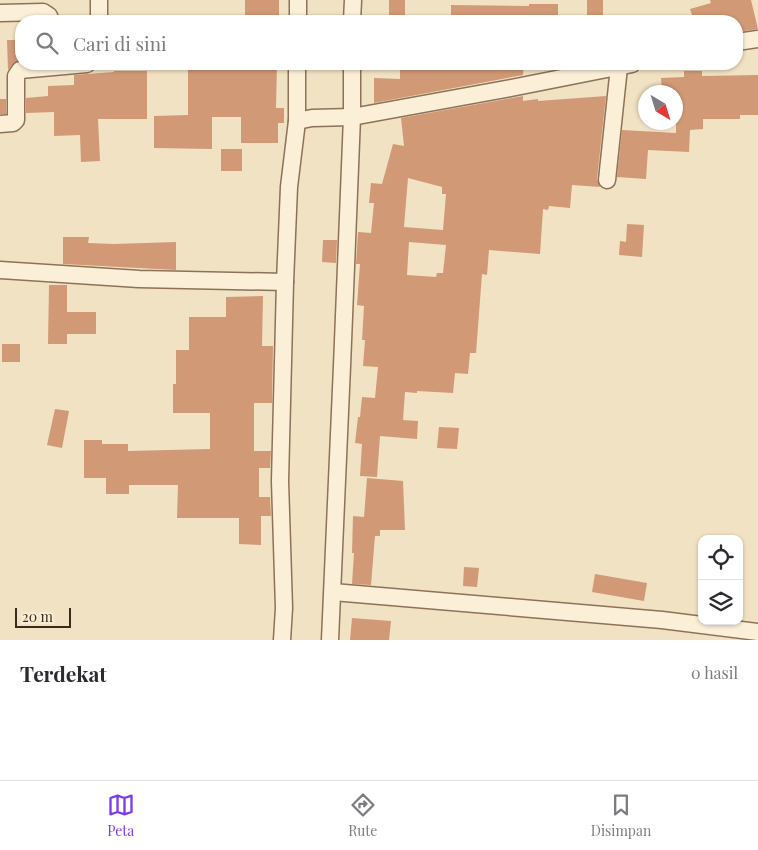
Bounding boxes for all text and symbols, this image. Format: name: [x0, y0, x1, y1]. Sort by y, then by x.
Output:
search box: [15, 15, 743, 70]
icon: search: [33, 29, 61, 57]
text: Cari di sini: [73, 30, 167, 56]
north arrow: [638, 85, 683, 130]
map controls: [698, 535, 743, 625]
button: locate: [698, 535, 743, 580]
button: layers: [698, 580, 743, 625]
scale bar: [15, 605, 71, 628]
text: 20 m: [22, 607, 53, 626]
text: Terdekat: [20, 659, 107, 687]
text: 0 hasil: [691, 662, 738, 683]
tab: Peta: [107, 791, 135, 840]
tab: Rute: [348, 791, 377, 840]
tab: Disimpan: [591, 791, 651, 840]

